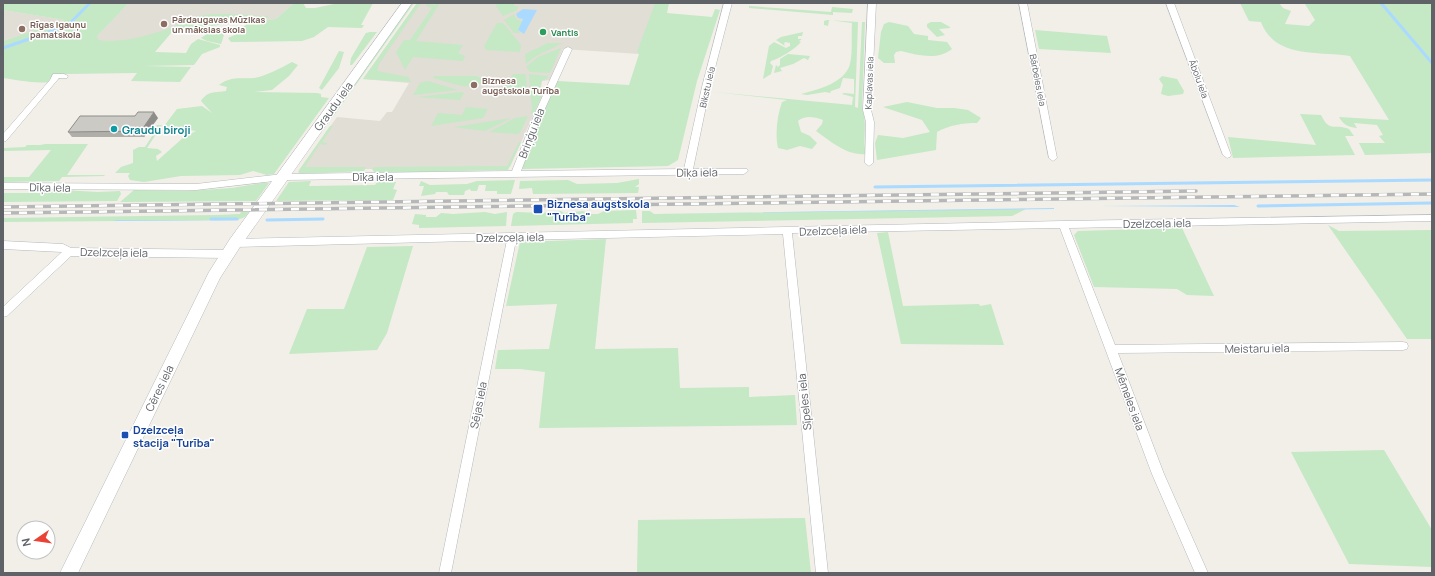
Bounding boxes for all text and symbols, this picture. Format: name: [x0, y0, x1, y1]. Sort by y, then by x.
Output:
place label: Pārdaugavas Mūzikas un mākslas skola: [172, 13, 265, 36]
place label: Rīgas Igauņu pamatskola: [30, 18, 86, 41]
marker: Pārdaugavas Mūzikas un mākslas skola: [159, 19, 169, 29]
marker: Rīgas Igauņu pamatskola: [17, 24, 27, 34]
place label: Vantis: [551, 26, 579, 39]
marker: Vantis: [538, 27, 548, 37]
street label: Bārbeles iela: [1027, 53, 1049, 107]
street label: Kaplavas iela: [862, 56, 876, 110]
street label: Ābolu iela: [1186, 58, 1212, 100]
street label: Bikstu iela: [696, 65, 718, 109]
place label: Biznesa augstskola Turība: [482, 74, 559, 97]
street label: Graudu iela: [310, 79, 356, 133]
marker: Biznesa augstskola Turība: [469, 80, 479, 90]
street label: Briņģu iela: [515, 106, 547, 160]
place label: Graudu biroji: [122, 122, 191, 137]
marker: Graudu biroji: [109, 124, 119, 134]
street label: Dīķa iela: [676, 164, 718, 180]
street label: Dīķa iela: [352, 169, 394, 184]
street label: Dīķa iela: [29, 179, 71, 195]
place label: Biznesa augstskola "Turība": [547, 196, 650, 224]
marker: Biznesa augstskola "Turība": [532, 203, 544, 215]
street label: Dzelzceļa iela: [1123, 215, 1191, 231]
street label: Dzelzceļa iela: [799, 221, 867, 239]
street label: Dzelzceļa iela: [476, 229, 544, 245]
street label: Dzelzceļa iela: [80, 244, 148, 260]
street label: Meistaru iela: [1224, 340, 1290, 356]
street label: Cēres iela: [141, 362, 177, 414]
street label: Mēmeles iela: [1112, 365, 1148, 433]
street label: Sīpeles iela: [794, 373, 814, 431]
street label: Sējas iela: [466, 380, 490, 430]
place label: Dzelzceļa stacija "Turība": [133, 422, 215, 450]
marker: Dzelzceļa stacija "Turība": [120, 430, 130, 440]
north arrow: [16, 520, 56, 560]
text: N: [18, 537, 34, 548]

